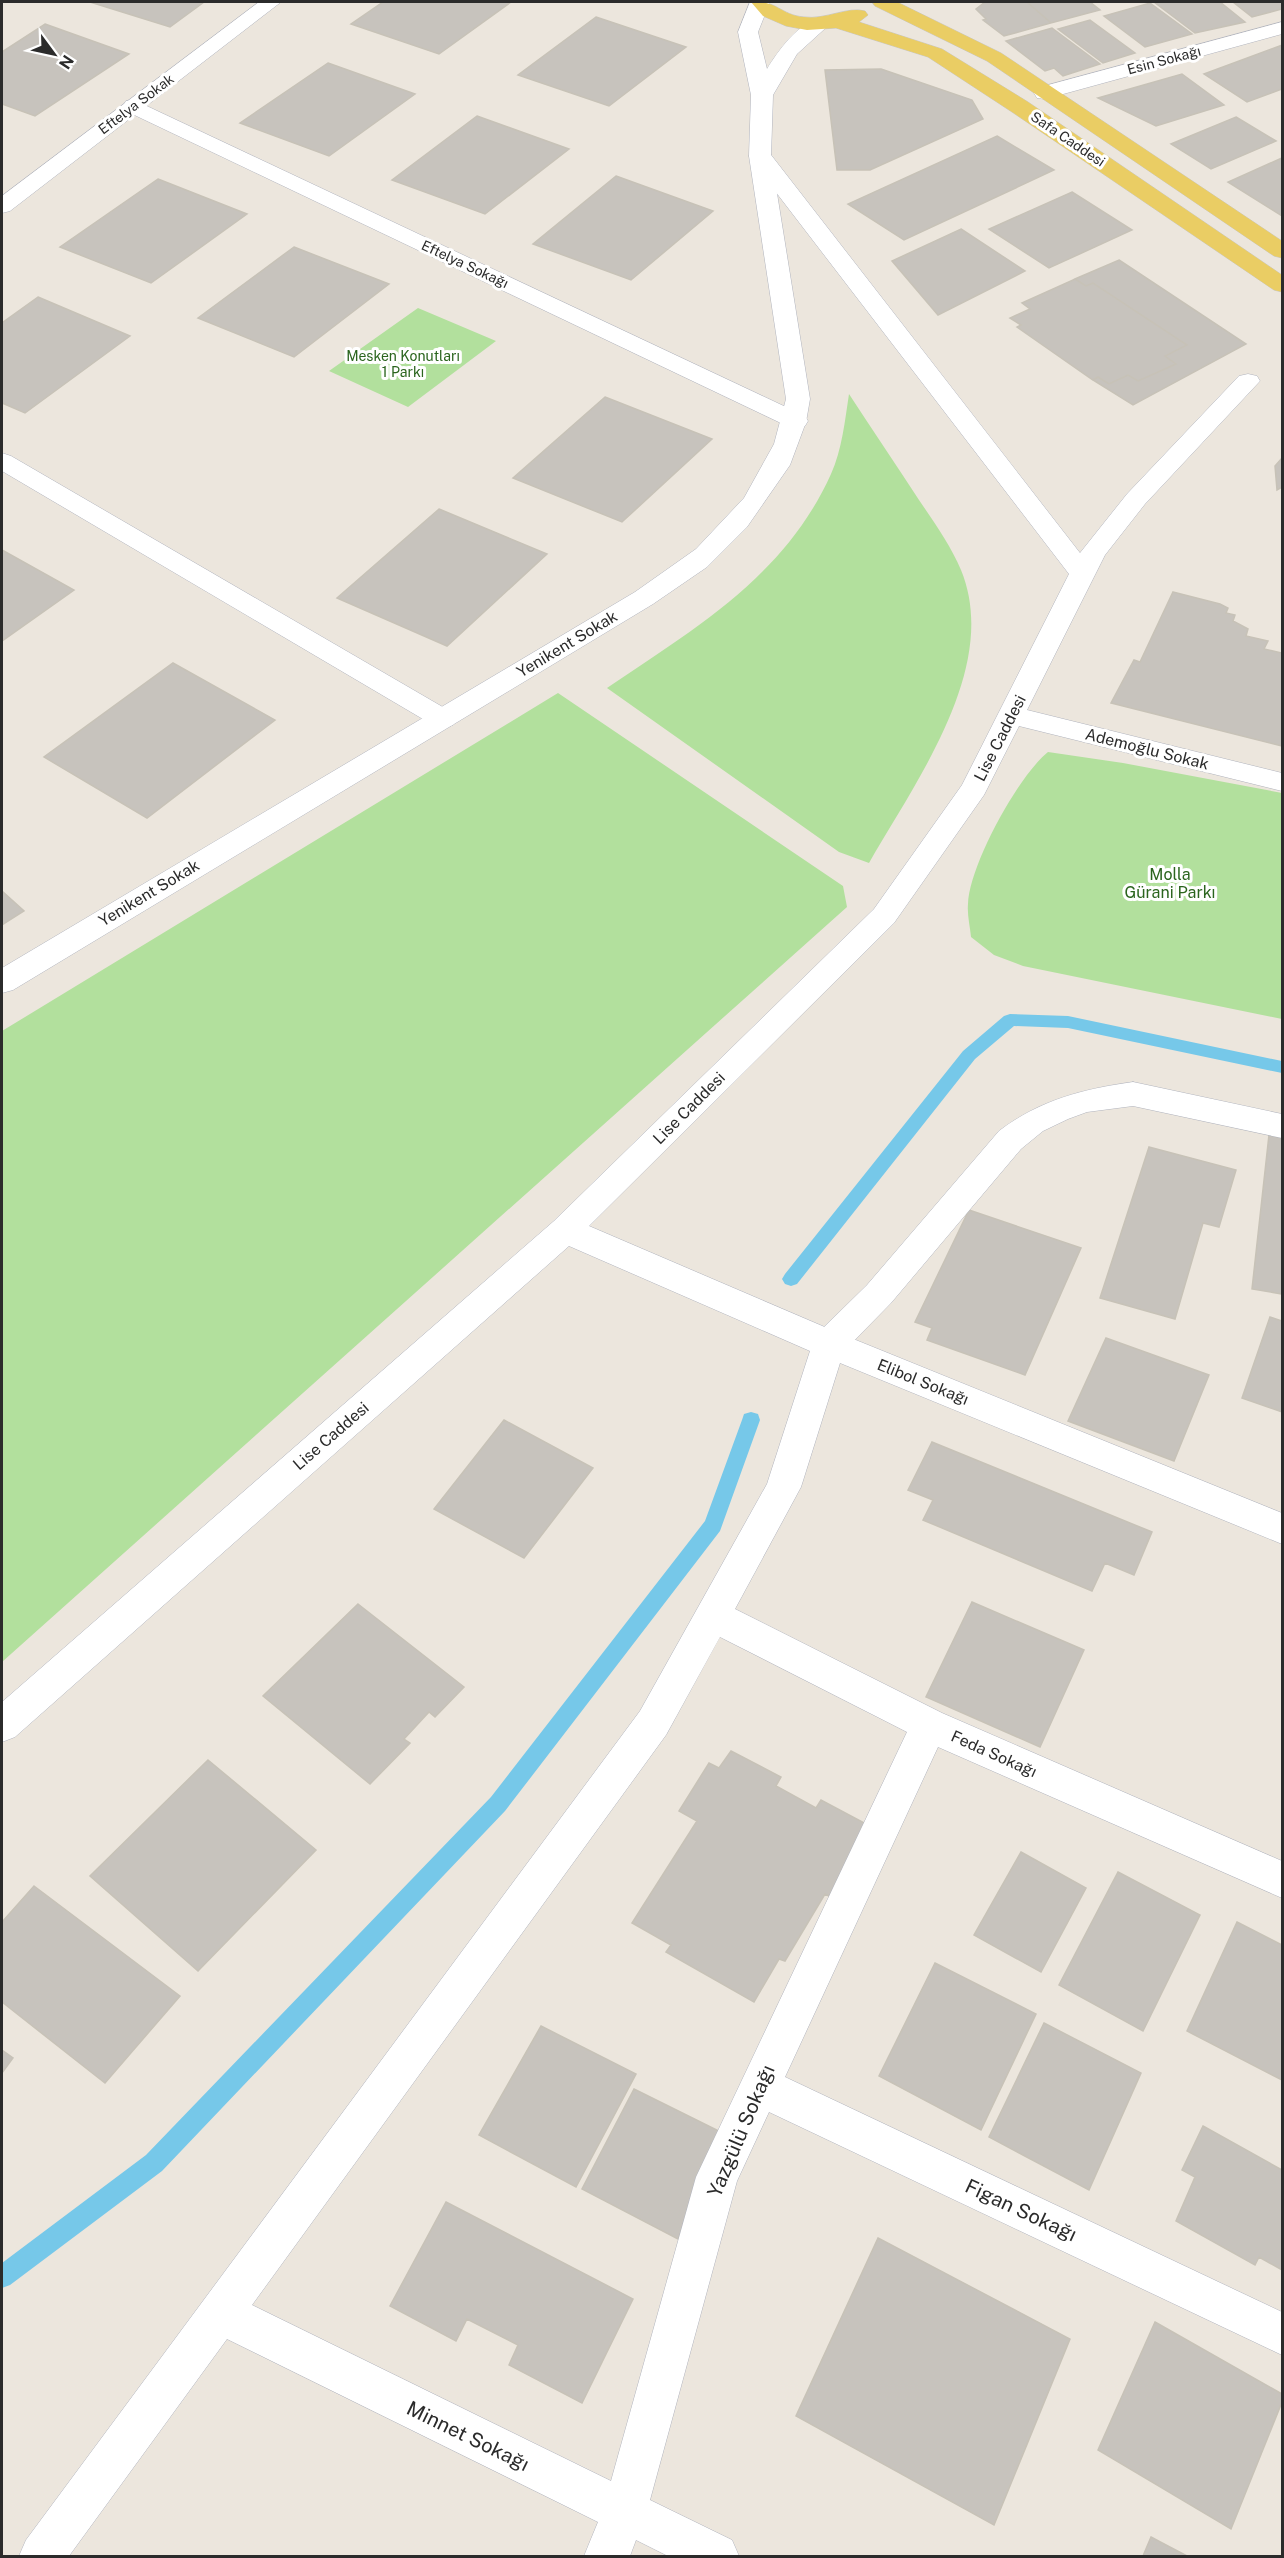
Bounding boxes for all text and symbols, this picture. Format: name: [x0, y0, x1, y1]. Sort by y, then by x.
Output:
north arrow: [24, 24, 84, 84]
street label: Esin Sokağı: [1125, 43, 1203, 77]
text: N: [55, 51, 78, 72]
street label: Eftelya Sokak: [95, 70, 177, 137]
street label: Safa Caddesi: [1028, 108, 1108, 170]
street label: Eftelya Sokağı: [419, 237, 511, 291]
park label: Mesken Konutları 1 Parkı: [346, 348, 460, 380]
street label: Yenikent Sokak: [513, 606, 621, 682]
street label: Lise Caddesi: [970, 692, 1030, 784]
street label: Ademoğlu Sokak: [1083, 724, 1211, 774]
street label: Yenikent Sokak: [95, 855, 203, 931]
park label: Molla Gürani Parkı: [1124, 865, 1216, 902]
street label: Lise Caddesi: [649, 1068, 729, 1148]
street label: Elibol Sokağı: [874, 1355, 972, 1409]
street label: Lise Caddesi: [289, 1398, 373, 1474]
street label: Feda Sokağı: [948, 1727, 1040, 1781]
street label: Yazgülü Sokağı: [702, 2061, 780, 2201]
street label: Figan Sokağı: [961, 2174, 1081, 2246]
street label: Minnet Sokağı: [403, 2396, 533, 2476]

